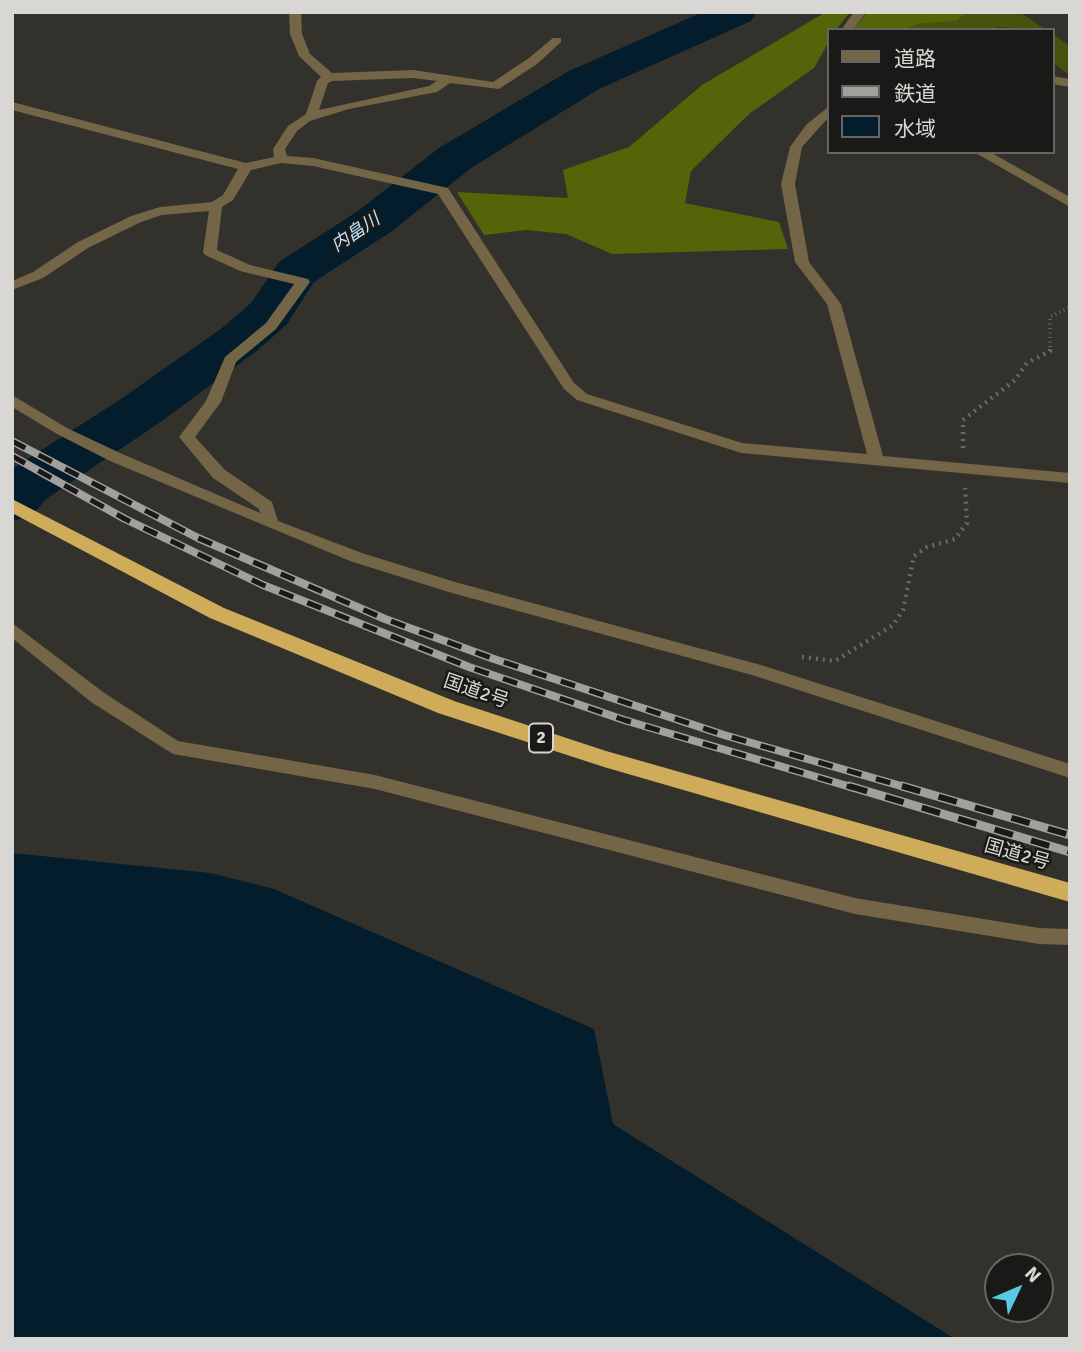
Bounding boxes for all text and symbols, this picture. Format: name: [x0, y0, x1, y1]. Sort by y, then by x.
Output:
legend: [827, 28, 1054, 154]
text: 道路: [894, 46, 936, 72]
text: 鉄道: [894, 81, 936, 107]
text: 水域: [894, 116, 936, 142]
water label: 内畠川: [328, 209, 384, 257]
street label: 国道2号: [440, 670, 512, 714]
road number: 2: [529, 724, 553, 752]
street label: 国道2号: [982, 835, 1052, 875]
north arrow: [984, 1253, 1054, 1323]
text: N: [1019, 1262, 1046, 1288]

